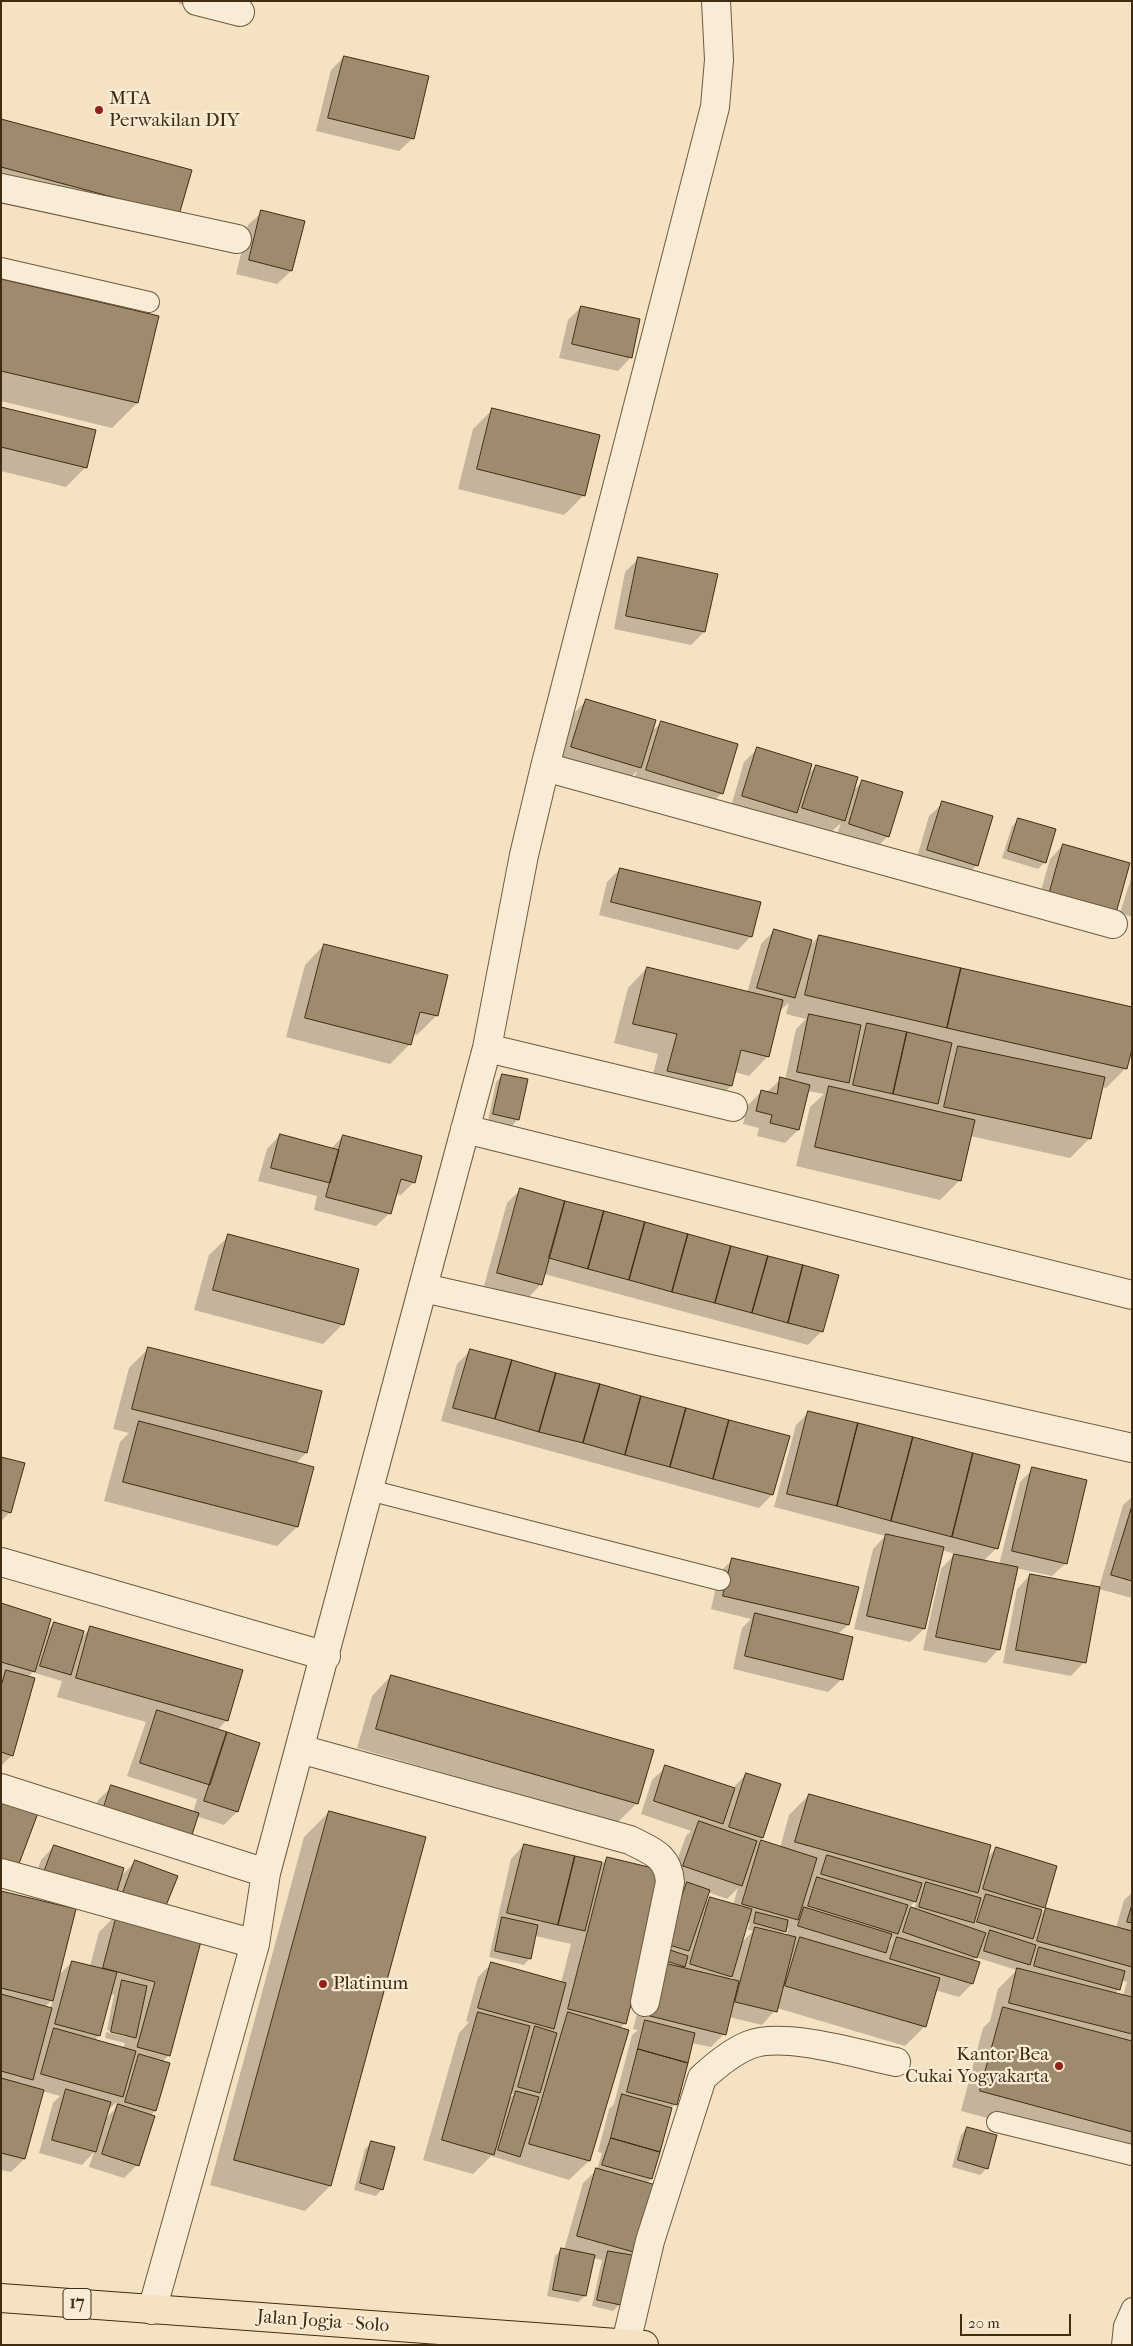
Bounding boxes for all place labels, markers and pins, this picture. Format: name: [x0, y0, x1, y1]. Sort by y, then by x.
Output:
place label: MTA Perwakilan DIY: [109, 88, 240, 132]
marker: MTA Perwakilan DIY: [93, 104, 105, 116]
place label: Platinum: [333, 1973, 408, 1995]
marker: Platinum: [317, 1978, 329, 1990]
place label: Kantor Bea Cukai Yogyakarta: [905, 2044, 1049, 2088]
marker: Kantor Bea Cukai Yogyakarta: [1053, 2060, 1065, 2072]

